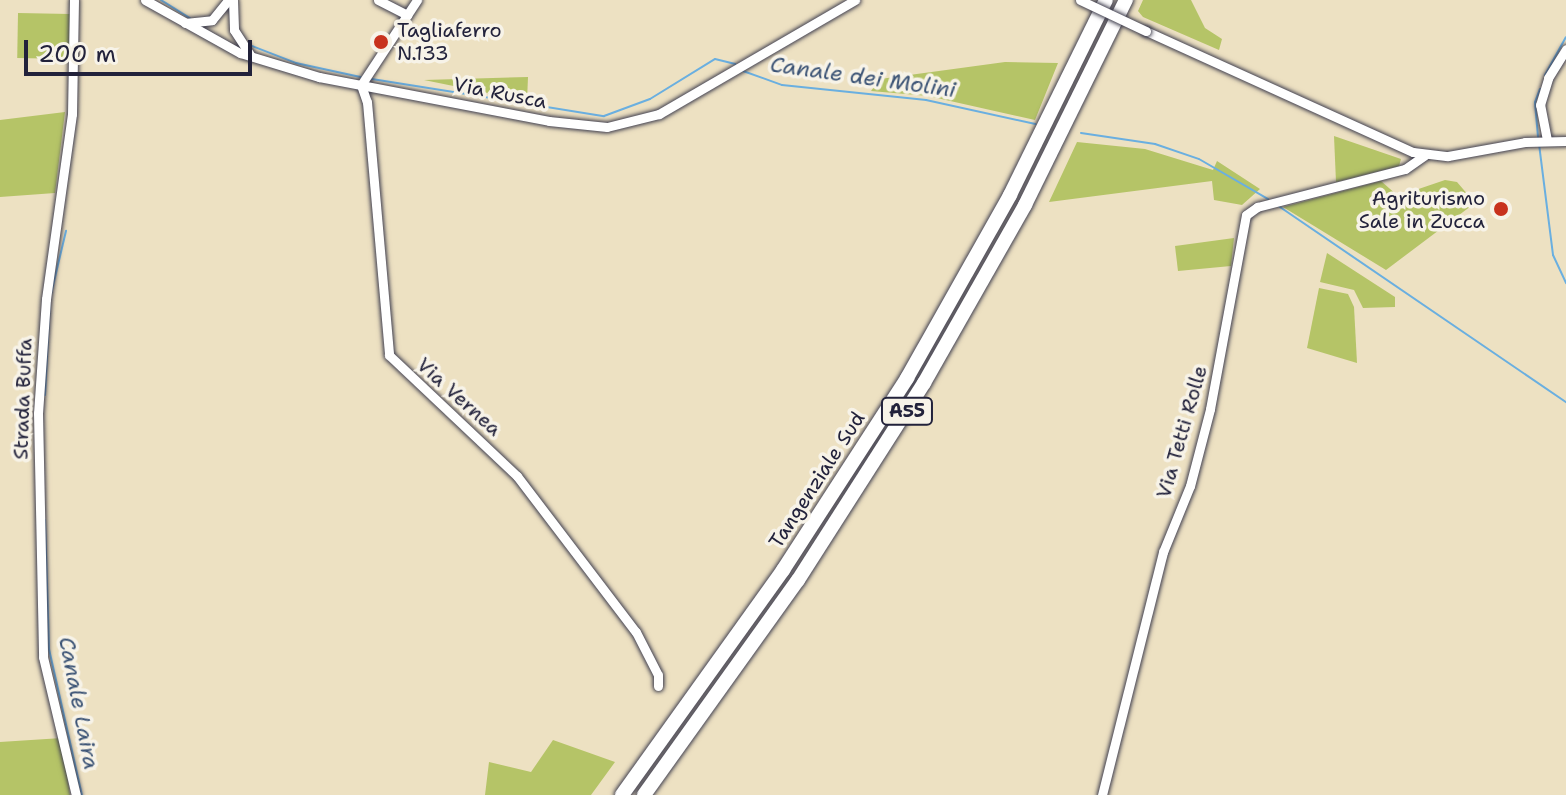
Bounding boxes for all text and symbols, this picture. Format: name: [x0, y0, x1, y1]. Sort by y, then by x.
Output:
place label: Tagliaferro N.133: [397, 18, 502, 65]
scale bar: [28, 24, 256, 74]
marker: Tagliaferro N.133: [372, 33, 390, 51]
text: 200 m: [38, 38, 116, 70]
water label: Canale dei Molini: [768, 51, 958, 103]
street label: Via Rusca: [451, 72, 549, 114]
place label: Agriturismo Sale in Zucca: [1359, 186, 1485, 233]
marker: Agriturismo Sale in Zucca: [1492, 200, 1510, 218]
street label: Strada Buffa: [9, 338, 37, 460]
street label: Via Vernea: [412, 353, 506, 441]
street label: Via Tetti Rolle: [1152, 363, 1212, 501]
road number: A55: [879, 397, 935, 425]
street label: Tangenziale Sud: [764, 407, 870, 553]
water label: Canale Laira: [53, 634, 105, 772]

